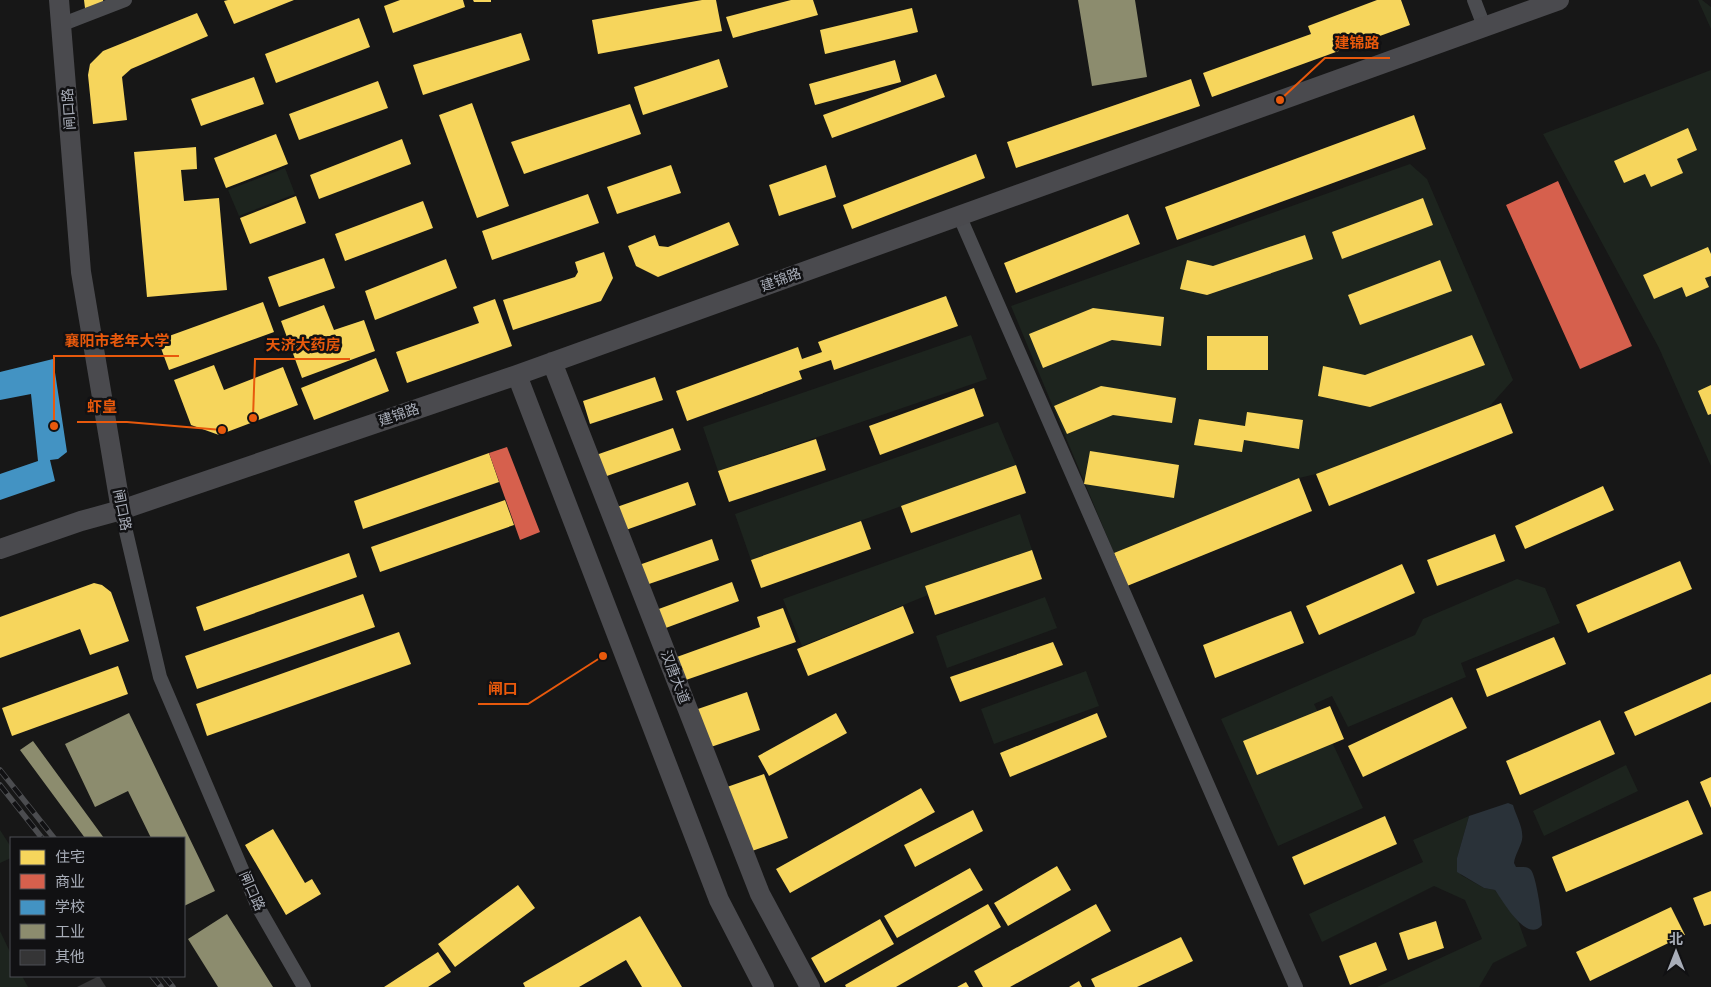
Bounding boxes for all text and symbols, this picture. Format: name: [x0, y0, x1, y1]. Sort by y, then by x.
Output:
callout: 建锦路: [1325, 28, 1390, 58]
text: 建锦路: [1334, 34, 1380, 52]
street label: 闸口路: [59, 87, 79, 131]
street label: 建锦路: [758, 265, 804, 295]
callout: 襄阳市老年大学: [54, 326, 179, 356]
callout: 天济大药房: [255, 329, 350, 359]
text: 襄阳市老年大学: [64, 332, 170, 350]
text: 天济大药房: [265, 336, 341, 354]
callout: 虾皇: [77, 392, 127, 422]
text: 虾皇: [87, 398, 117, 416]
street label: 建锦路: [376, 400, 422, 430]
street label: 闸口路: [110, 488, 134, 532]
street label: 汉唐大道: [657, 648, 693, 706]
callout: 闸口: [478, 674, 528, 704]
text: 闸口: [488, 680, 518, 698]
legend: [10, 837, 185, 977]
text: 住宅: [55, 848, 85, 866]
street label: 闸口路: [236, 868, 268, 914]
text: 商业: [55, 873, 85, 891]
text: 学校: [55, 898, 85, 916]
text: 工业: [55, 923, 85, 941]
north arrow: [1651, 927, 1701, 977]
text: 北: [1669, 931, 1683, 948]
text: 其他: [55, 948, 85, 966]

